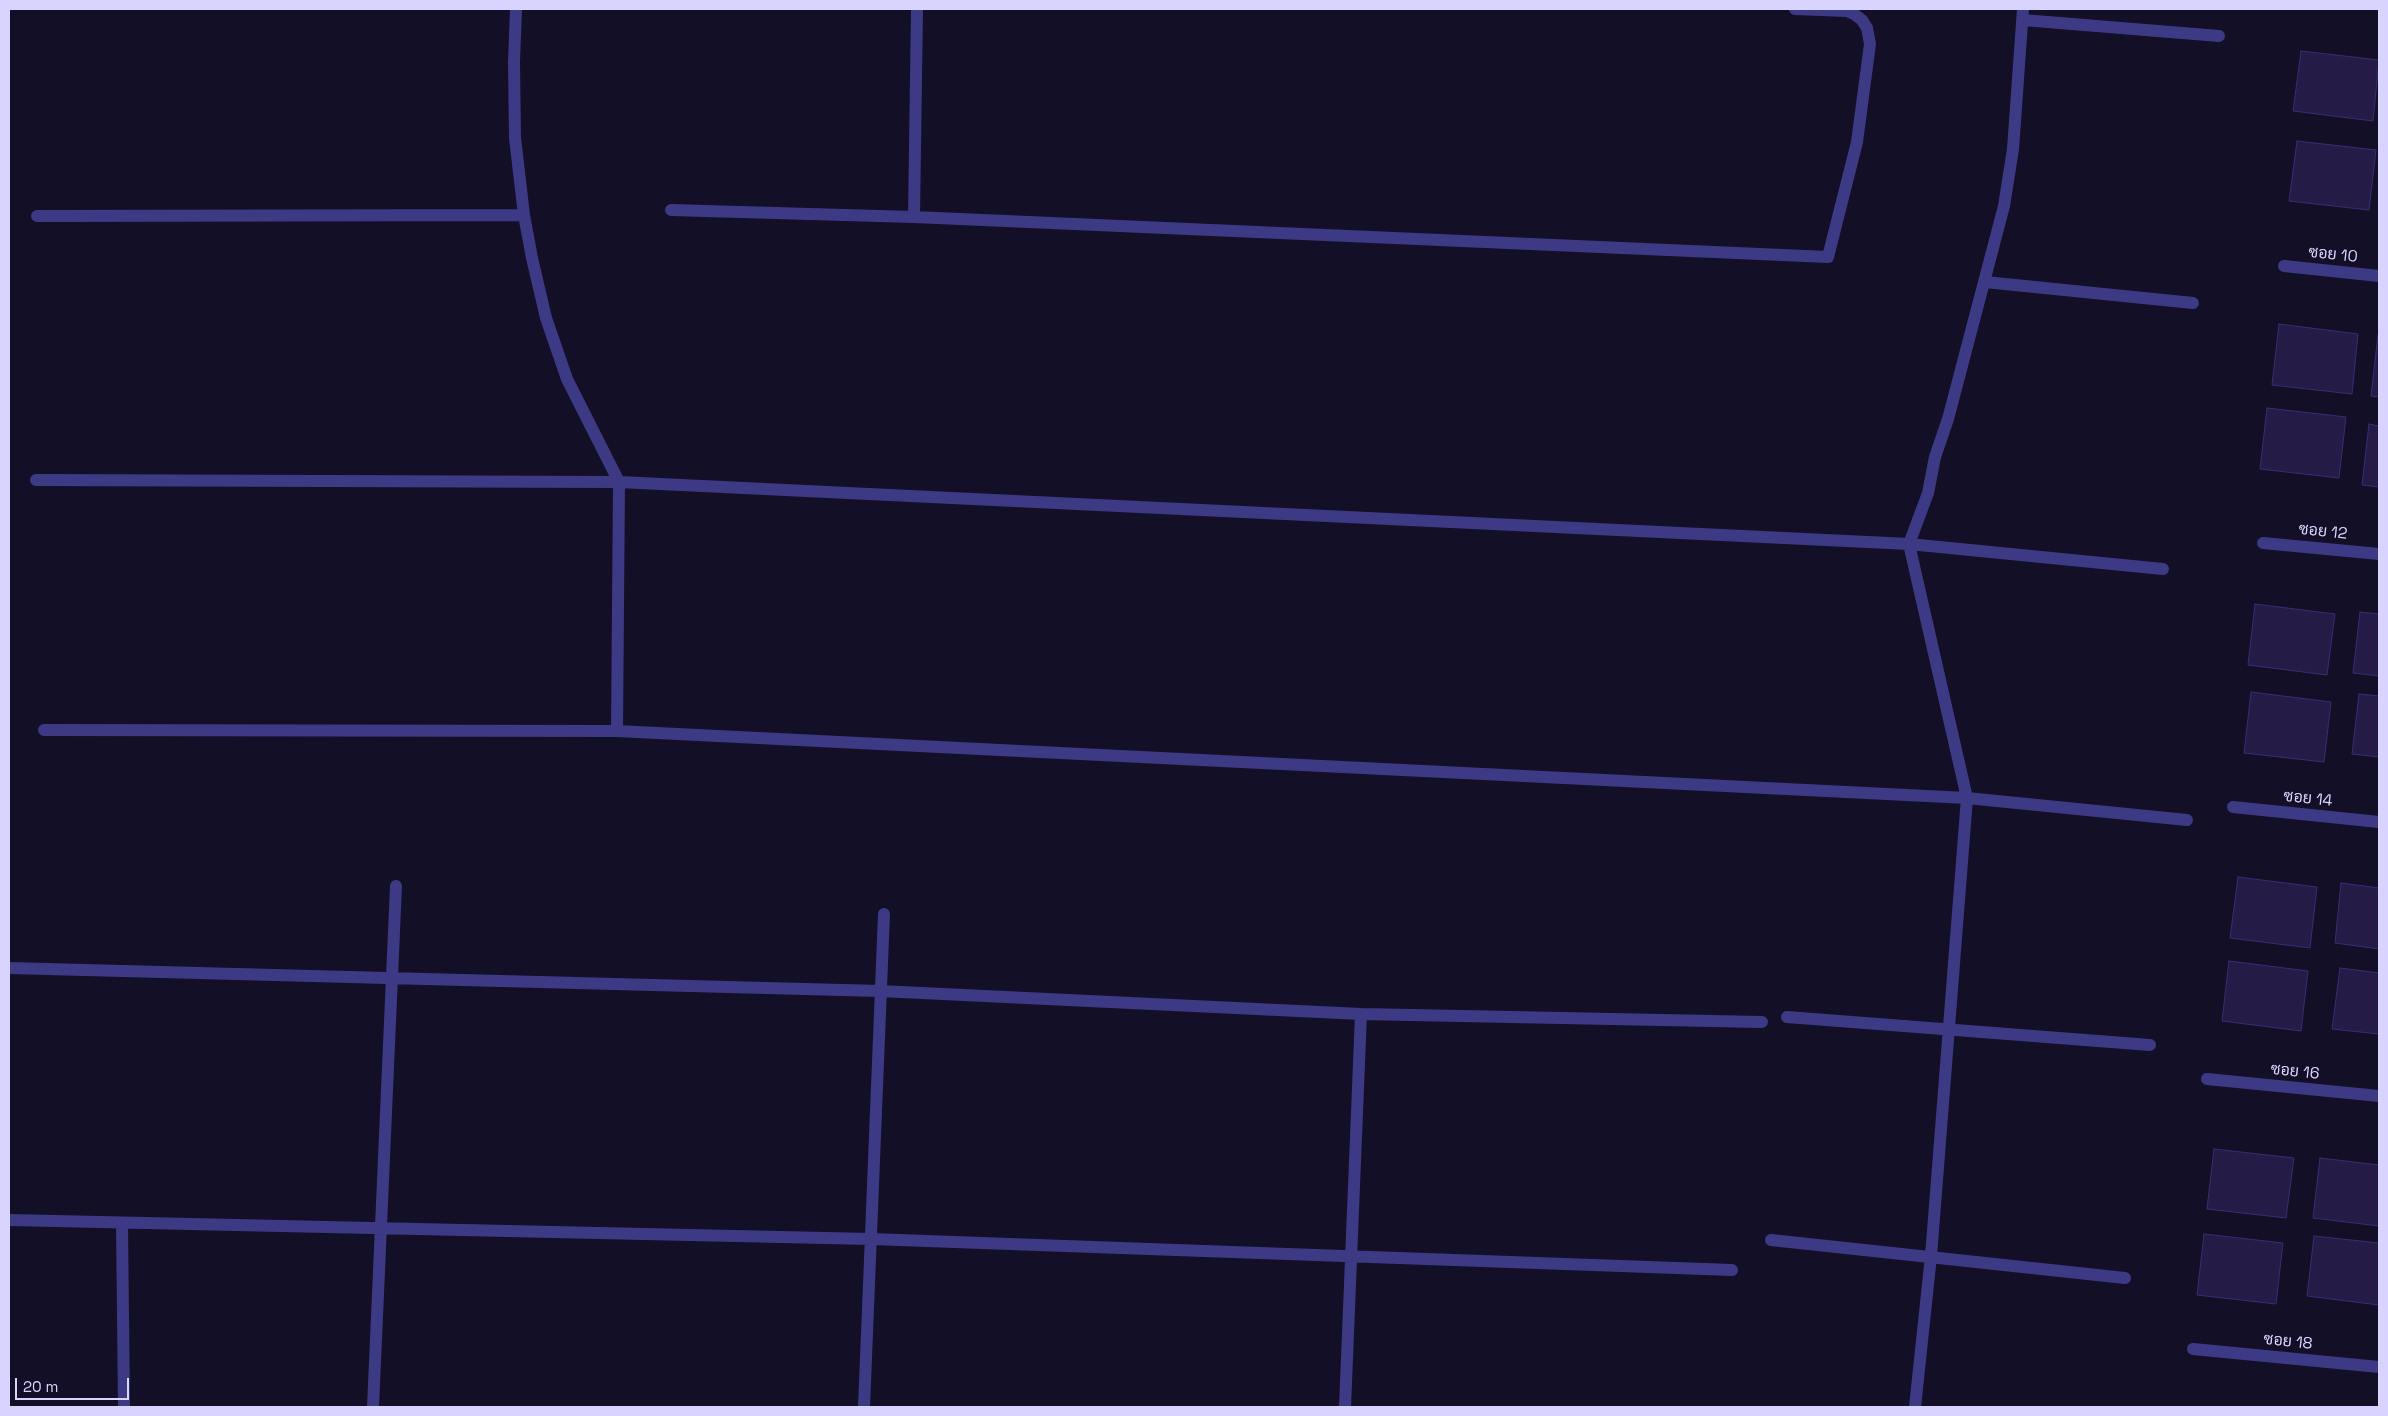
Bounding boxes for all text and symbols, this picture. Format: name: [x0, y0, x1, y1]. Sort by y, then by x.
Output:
street label: ซอย 10: [2307, 243, 2359, 267]
street label: ซอย 12: [2298, 520, 2348, 544]
street label: ซอย 14: [2283, 787, 2333, 811]
street label: ซอย 16: [2270, 1060, 2320, 1084]
street label: ซอย 18: [2263, 1330, 2313, 1354]
scale bar: [18, 1368, 131, 1400]
text: 20 m: [23, 1377, 58, 1396]

